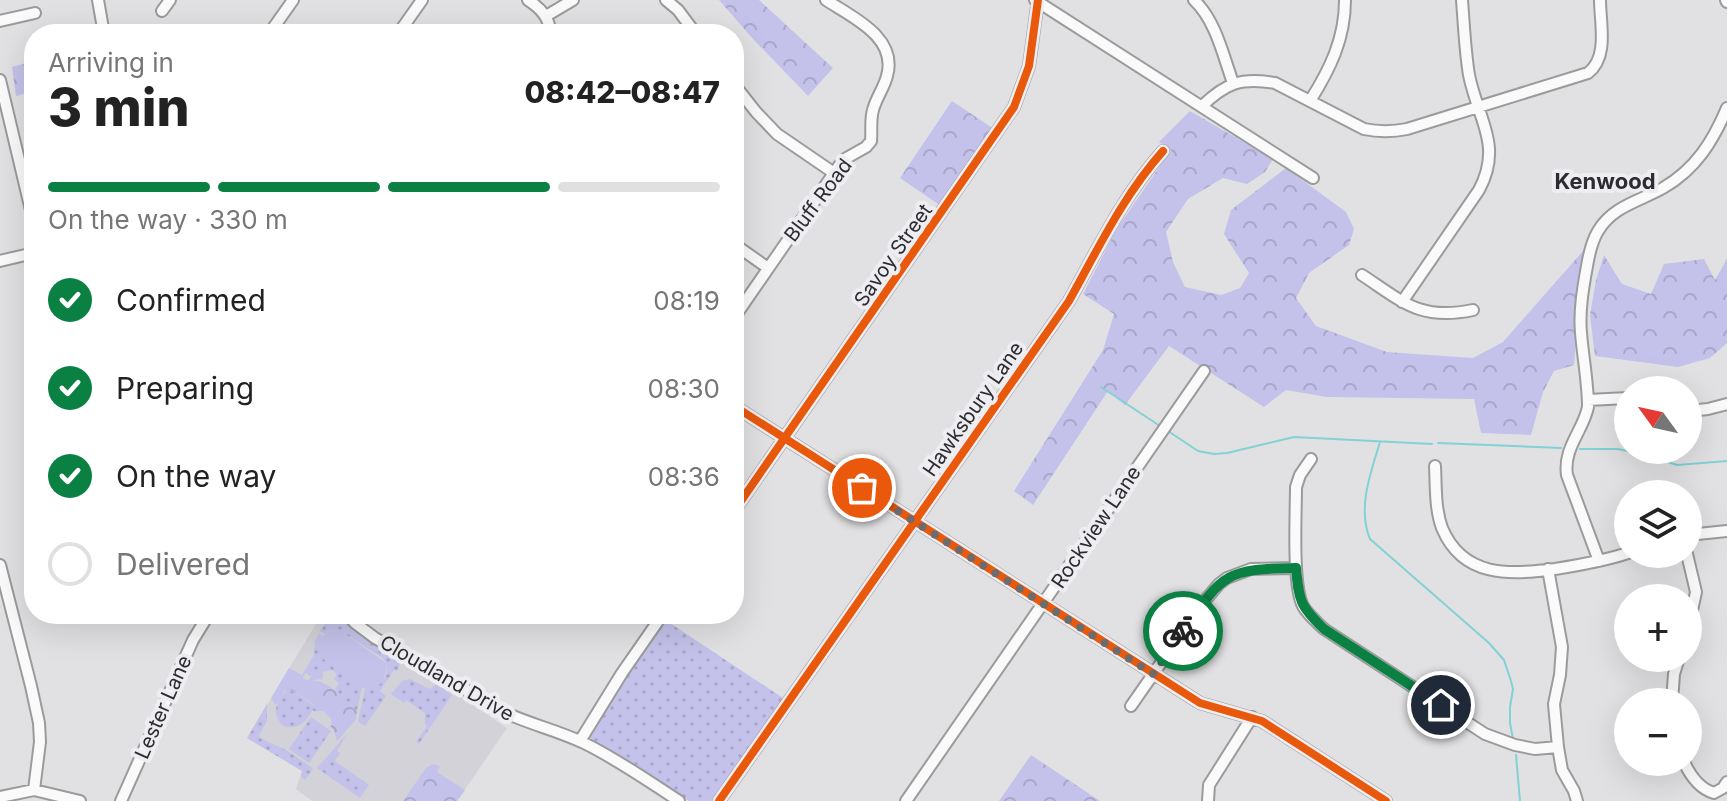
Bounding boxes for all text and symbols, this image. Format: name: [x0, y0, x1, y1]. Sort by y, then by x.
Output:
text: Arriving in: [48, 47, 174, 78]
text: 08:42–08:47: [524, 74, 720, 110]
text: 3 min: [48, 76, 190, 139]
street label: Bluff Road: [779, 154, 857, 246]
district label: Kenwood: [1554, 168, 1656, 194]
street label: Savoy Street: [849, 199, 937, 311]
text: On the way · 330 m: [48, 204, 288, 235]
icon: check: [48, 278, 92, 322]
text: Confirmed: [116, 282, 266, 318]
text: 08:19: [653, 285, 720, 316]
street label: Hawksbury Lane: [918, 337, 1028, 481]
icon: check: [48, 366, 92, 410]
text: Preparing: [116, 370, 254, 406]
text: 08:30: [648, 373, 720, 404]
north arrow: [1614, 376, 1702, 464]
map controls: [1614, 376, 1702, 776]
icon: check: [48, 454, 92, 498]
pin: [828, 454, 896, 522]
text: On the way: [116, 458, 276, 494]
text: 08:36: [648, 461, 720, 492]
street label: Rockview Lane: [1046, 461, 1146, 593]
icon: bag: [840, 466, 884, 510]
button: layers: [1614, 480, 1702, 568]
text: Delivered: [116, 546, 250, 582]
button: +: [1614, 584, 1702, 672]
courier: [1143, 591, 1223, 671]
icon: bike: [1161, 609, 1205, 653]
street label: Cloudland Drive: [376, 630, 518, 726]
street label: Lester Lane: [130, 652, 196, 762]
pin: [1407, 671, 1475, 739]
icon: home: [1419, 683, 1463, 727]
button: −: [1614, 688, 1702, 776]

